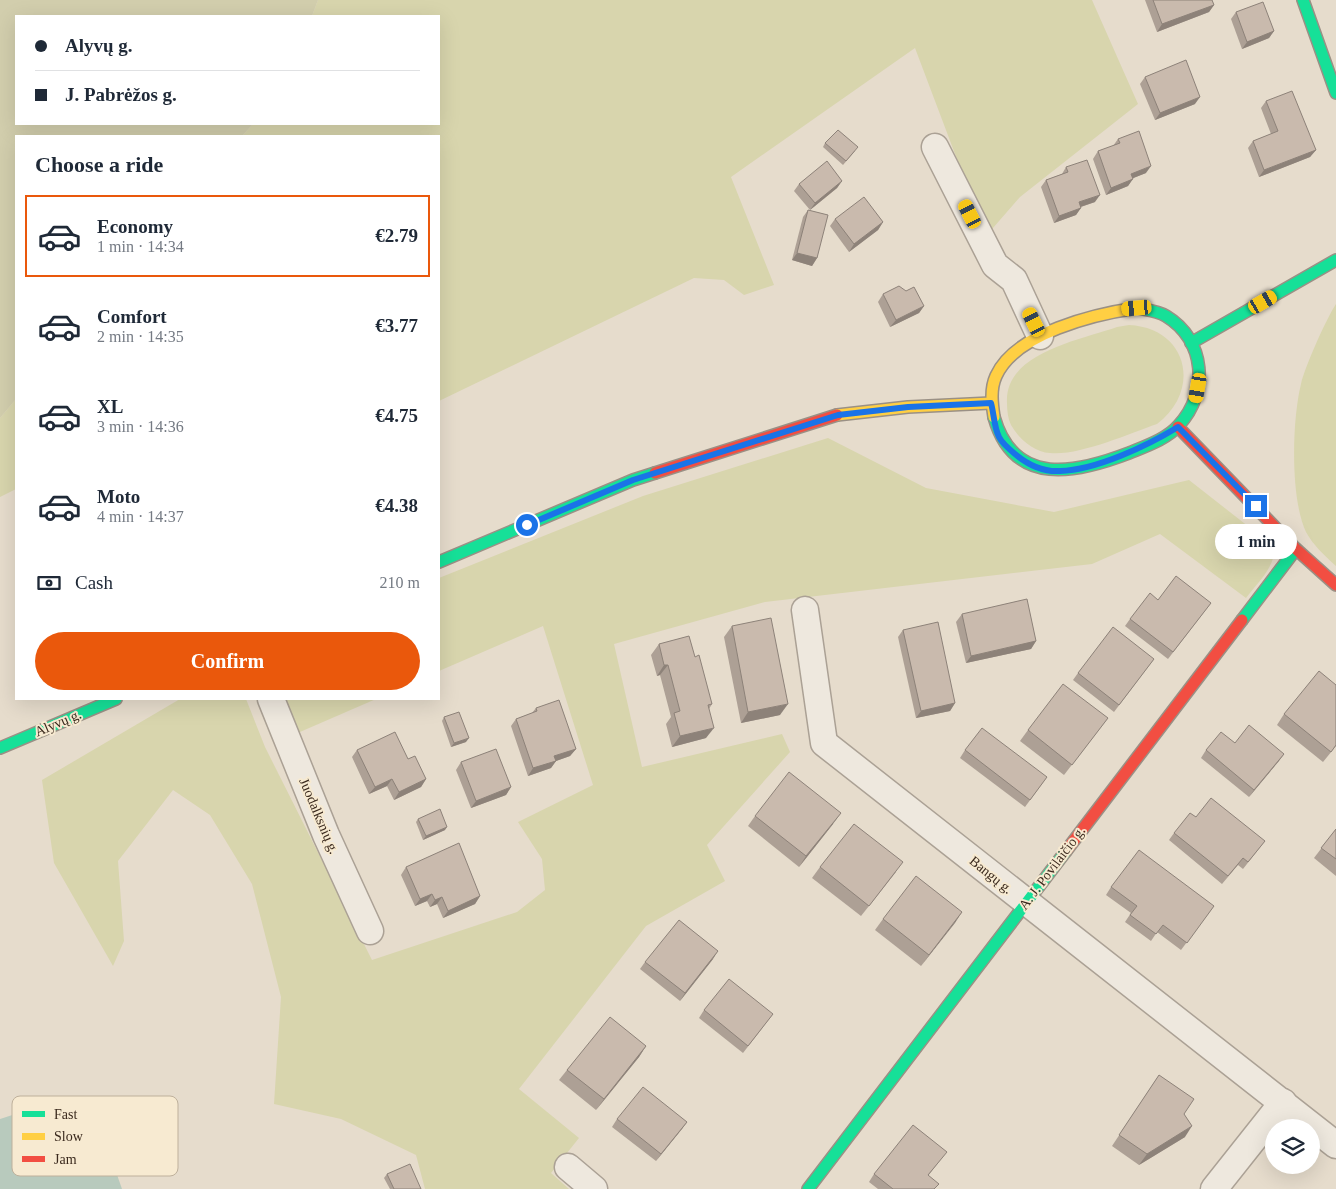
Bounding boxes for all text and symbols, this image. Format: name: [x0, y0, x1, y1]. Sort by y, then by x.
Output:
text: Alyvų g.: [65, 35, 133, 56]
text: J. Pabrėžos g.: [65, 84, 177, 105]
text: Choose a ride: [35, 152, 163, 177]
car: [956, 197, 983, 231]
icon: car: [37, 214, 82, 259]
text: Economy: [97, 216, 173, 237]
text: €2.79: [375, 225, 418, 246]
text: 1 min · 14:34: [97, 238, 184, 255]
car: [1246, 288, 1279, 316]
car: [1121, 299, 1152, 317]
icon: car: [37, 304, 82, 349]
car: [1020, 305, 1047, 339]
text: Comfort: [97, 306, 167, 327]
text: €3.77: [375, 315, 418, 336]
text: 2 min · 14:35: [97, 328, 184, 345]
car: [1188, 372, 1207, 404]
icon: car: [37, 394, 82, 439]
text: XL: [97, 396, 123, 417]
text: €4.75: [375, 405, 418, 426]
text: 3 min · 14:36: [97, 418, 184, 435]
icon: car: [37, 484, 82, 529]
text: Moto: [97, 486, 140, 507]
text: €4.38: [375, 495, 418, 516]
route end: [1245, 495, 1267, 517]
text: 4 min · 14:37: [97, 508, 184, 525]
route start: [516, 514, 538, 536]
callout: 1 min: [1215, 524, 1297, 558]
text: 1 min: [1237, 533, 1275, 550]
icon: cash: [35, 569, 63, 597]
text: Cash: [75, 572, 113, 593]
text: 210 m: [380, 574, 420, 591]
button: Confirm: [35, 632, 420, 690]
street label: Alyvų g.: [33, 707, 83, 739]
street label: Juodalksnių g.: [296, 776, 342, 856]
street label: A. J. Povilaičio g.: [1016, 823, 1088, 913]
street label: Bangų g.: [967, 853, 1015, 897]
legend: [12, 1096, 178, 1176]
text: Fast: [54, 1107, 77, 1122]
map controls: [1265, 1119, 1320, 1174]
button: layers: [1265, 1119, 1320, 1174]
text: Slow: [54, 1129, 84, 1144]
text: Jam: [54, 1152, 77, 1167]

